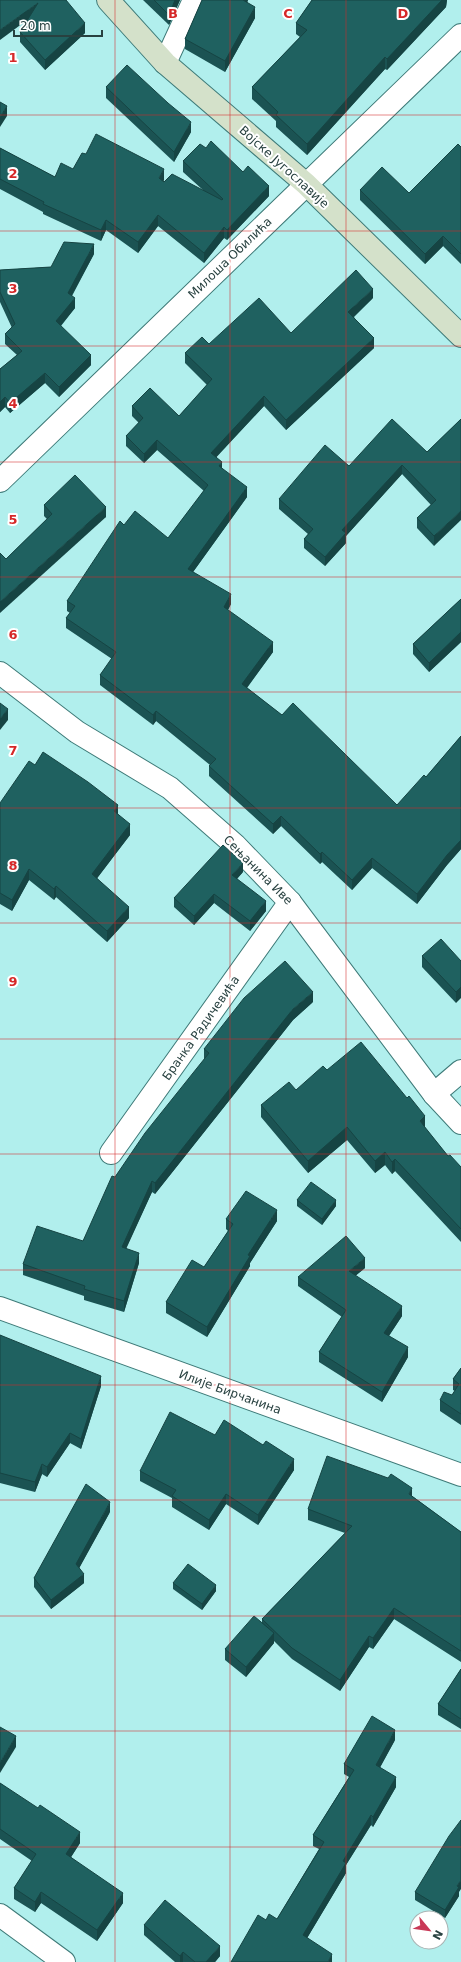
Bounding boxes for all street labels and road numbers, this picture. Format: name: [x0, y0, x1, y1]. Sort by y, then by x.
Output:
street label: Војске Југославије: [236, 123, 332, 211]
street label: Милоша Обилића: [185, 215, 275, 301]
street label: Сењанина Иве: [221, 833, 295, 907]
street label: Бранка Радичевића: [160, 973, 242, 1083]
street label: Илије Бирчанина: [177, 1367, 283, 1417]

